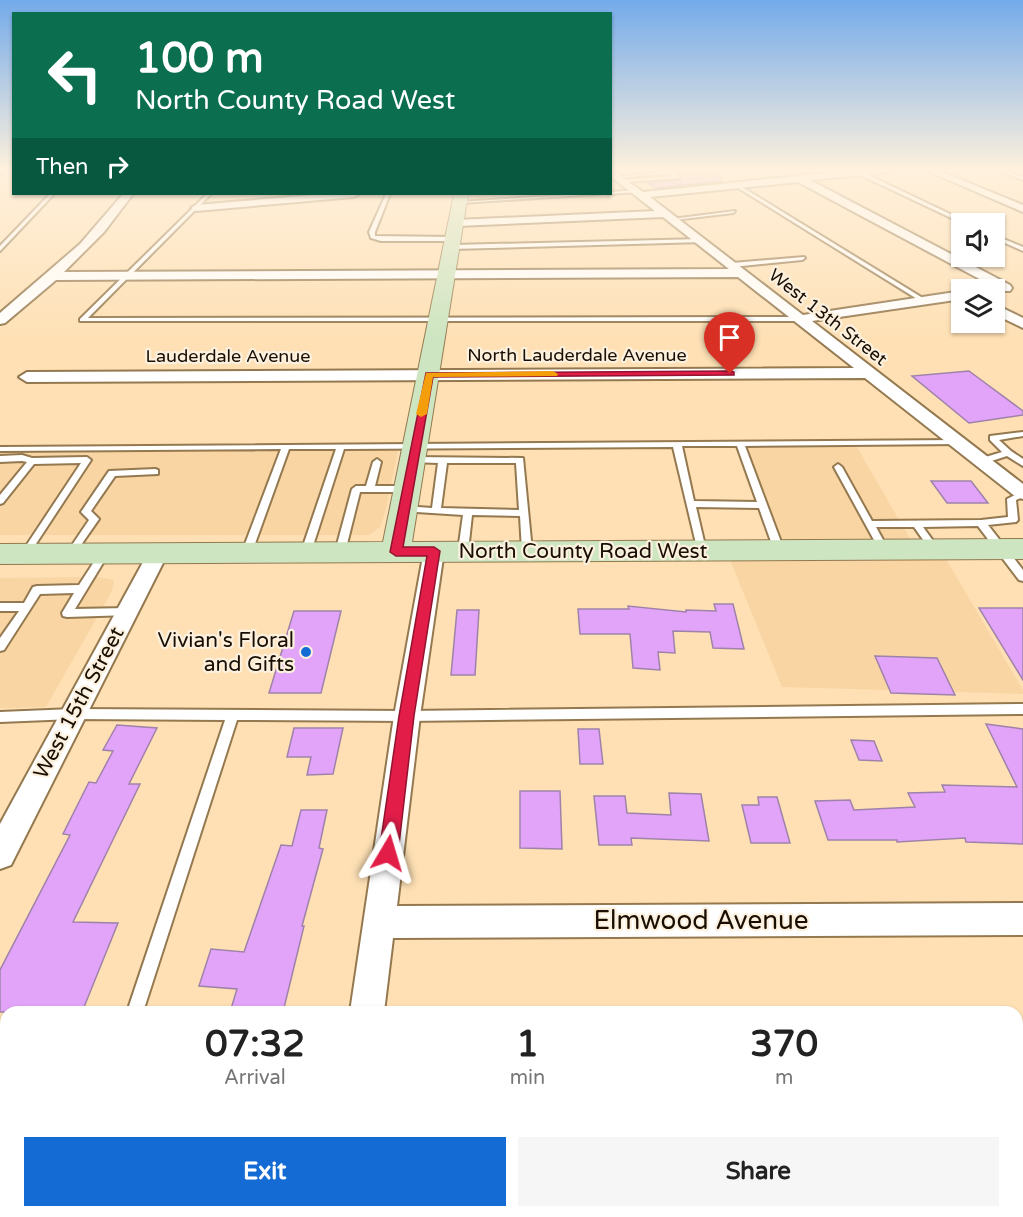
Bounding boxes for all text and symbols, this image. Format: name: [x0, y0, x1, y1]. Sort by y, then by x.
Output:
text: 100 m: [135, 33, 264, 84]
icon: left: [36, 36, 114, 114]
text: North County Road West: [135, 84, 455, 117]
icon: right: [101, 150, 134, 183]
text: Then: [36, 154, 89, 180]
map controls: [951, 213, 1005, 333]
button: sound: [951, 213, 1005, 267]
street label: West 13th Street: [764, 264, 892, 370]
button: layers: [951, 279, 1005, 333]
pin: [704, 312, 755, 374]
icon: arrive: [713, 321, 746, 354]
street label: North Lauderdale Avenue: [467, 344, 687, 366]
street label: Lauderdale Avenue: [146, 345, 310, 367]
street label: North County Road West: [458, 539, 708, 564]
street label: West 15th Street: [28, 623, 130, 783]
place label: Vivian's Floral and Gifts: [158, 628, 294, 677]
marker: Vivian's Floral and Gifts: [299, 645, 313, 659]
position arrow: [356, 821, 420, 885]
street label: Elmwood Avenue: [594, 905, 808, 936]
text: 07:32: [205, 1023, 305, 1066]
text: 1: [516, 1023, 539, 1066]
text: 370: [750, 1023, 818, 1066]
text: Arrival: [224, 1066, 286, 1090]
text: min: [510, 1066, 545, 1090]
text: m: [775, 1066, 793, 1090]
button: Exit: [24, 1137, 506, 1206]
button: Share: [518, 1137, 999, 1206]

